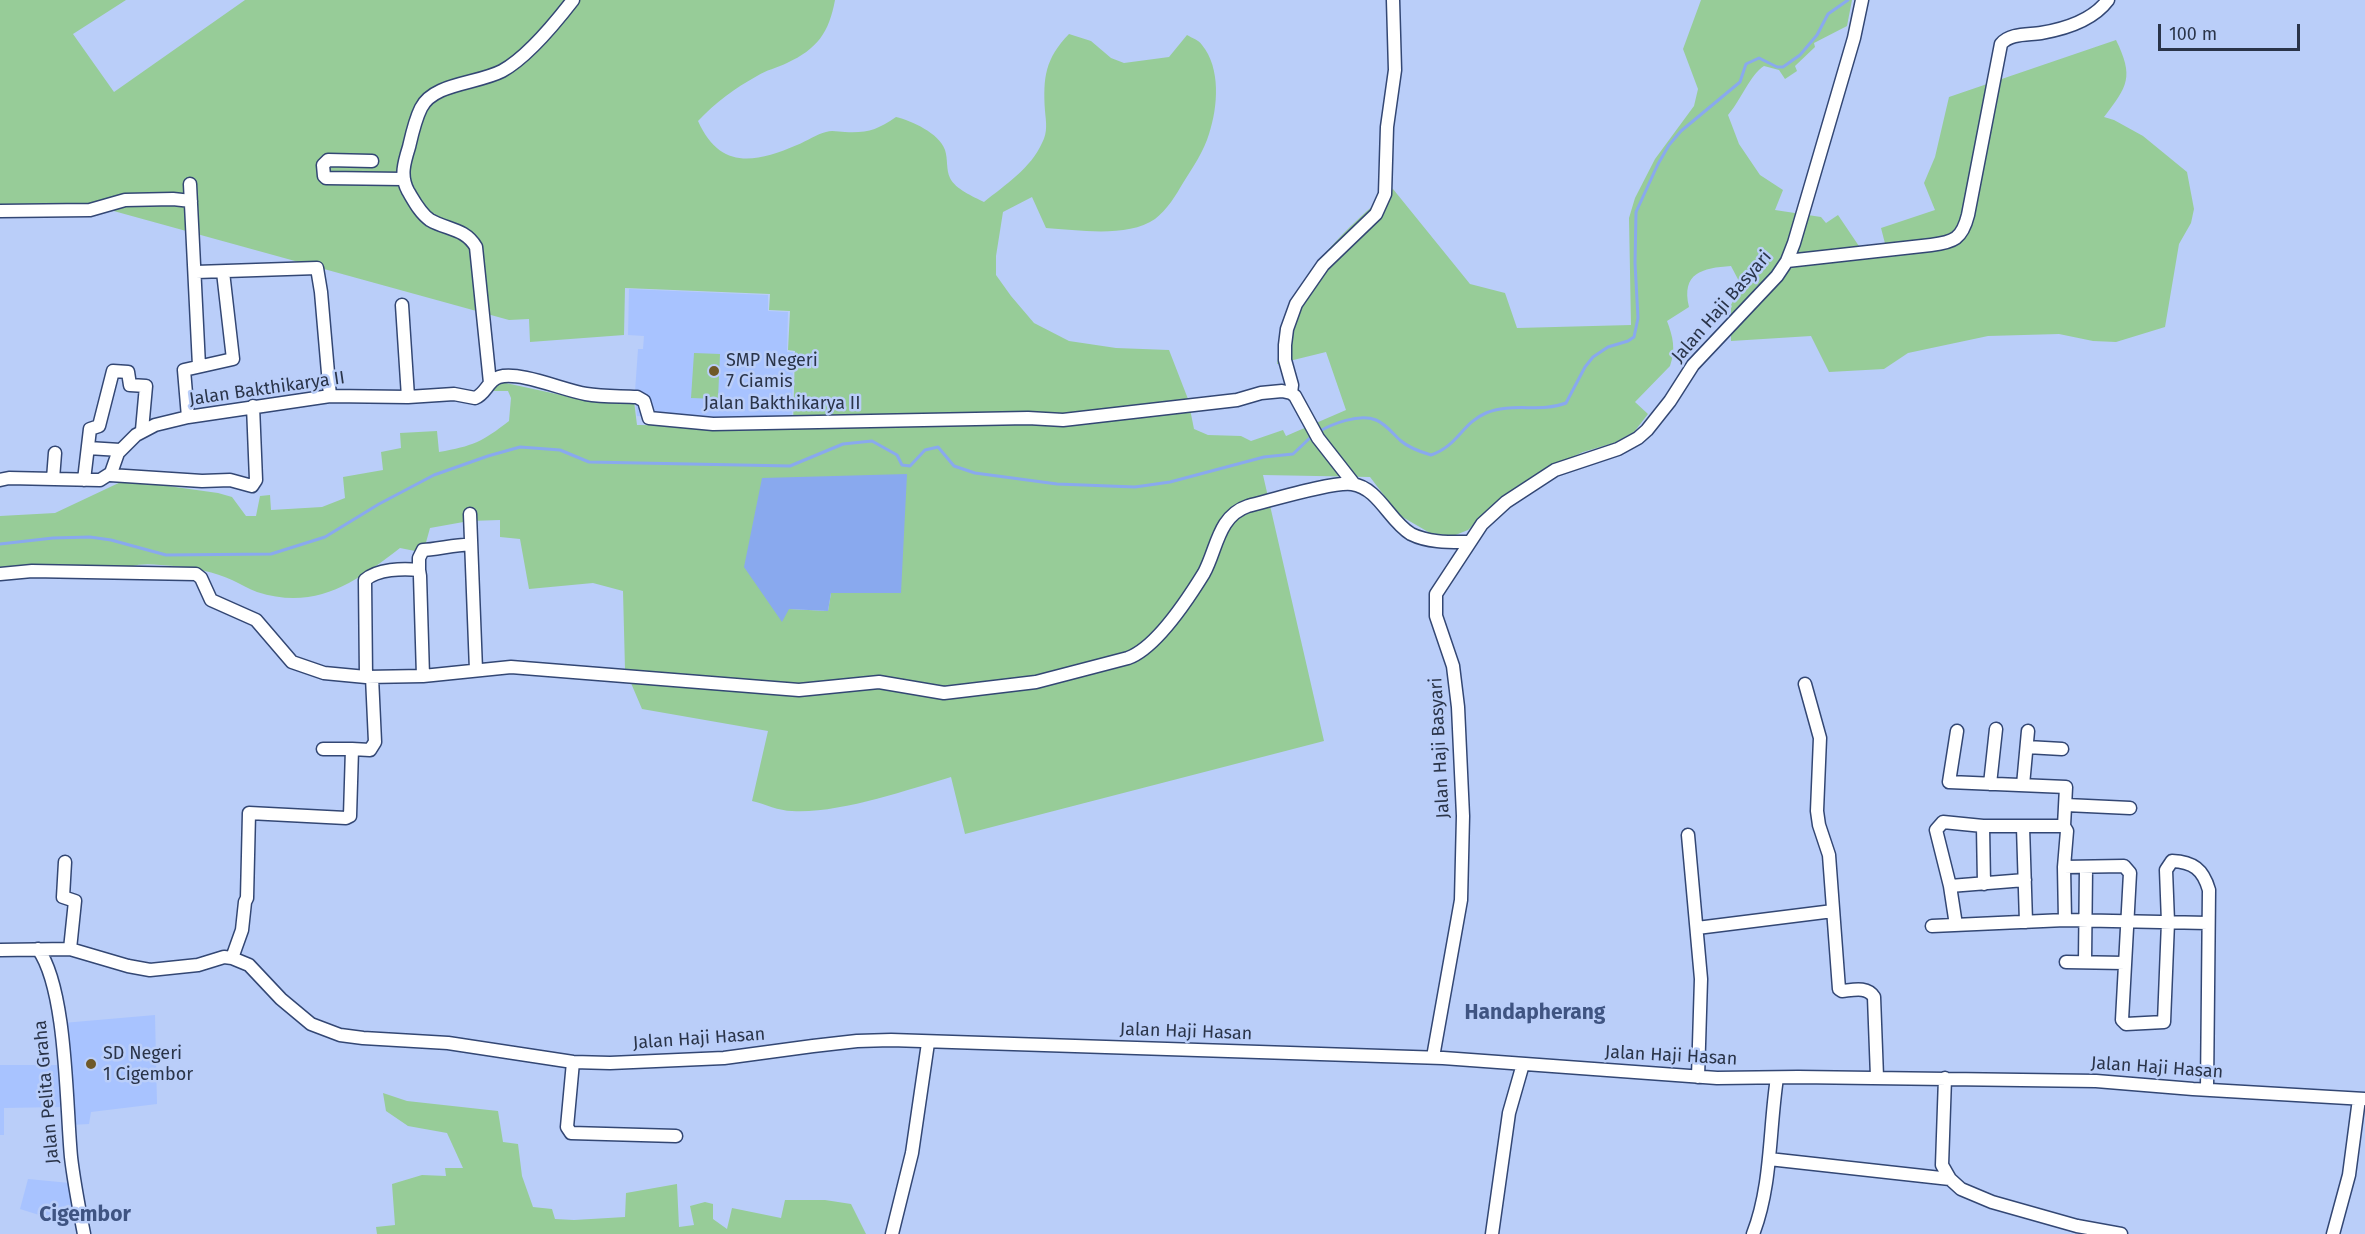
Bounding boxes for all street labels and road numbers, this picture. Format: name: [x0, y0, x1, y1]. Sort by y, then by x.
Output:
street label: Jalan Haji Basyari: [1668, 247, 1776, 367]
street label: Jalan Bakthikarya II: [188, 367, 346, 411]
street label: Jalan Bakthikarya II: [704, 393, 860, 415]
street label: Jalan Haji Basyari: [1426, 677, 1454, 819]
street label: Jalan Pelita Graha: [30, 1019, 64, 1165]
street label: Jalan Haji Hasan: [1119, 1019, 1253, 1045]
street label: Jalan Haji Hasan: [632, 1024, 766, 1054]
street label: Jalan Haji Hasan: [1604, 1042, 1738, 1070]
street label: Jalan Haji Hasan: [2090, 1053, 2224, 1083]

